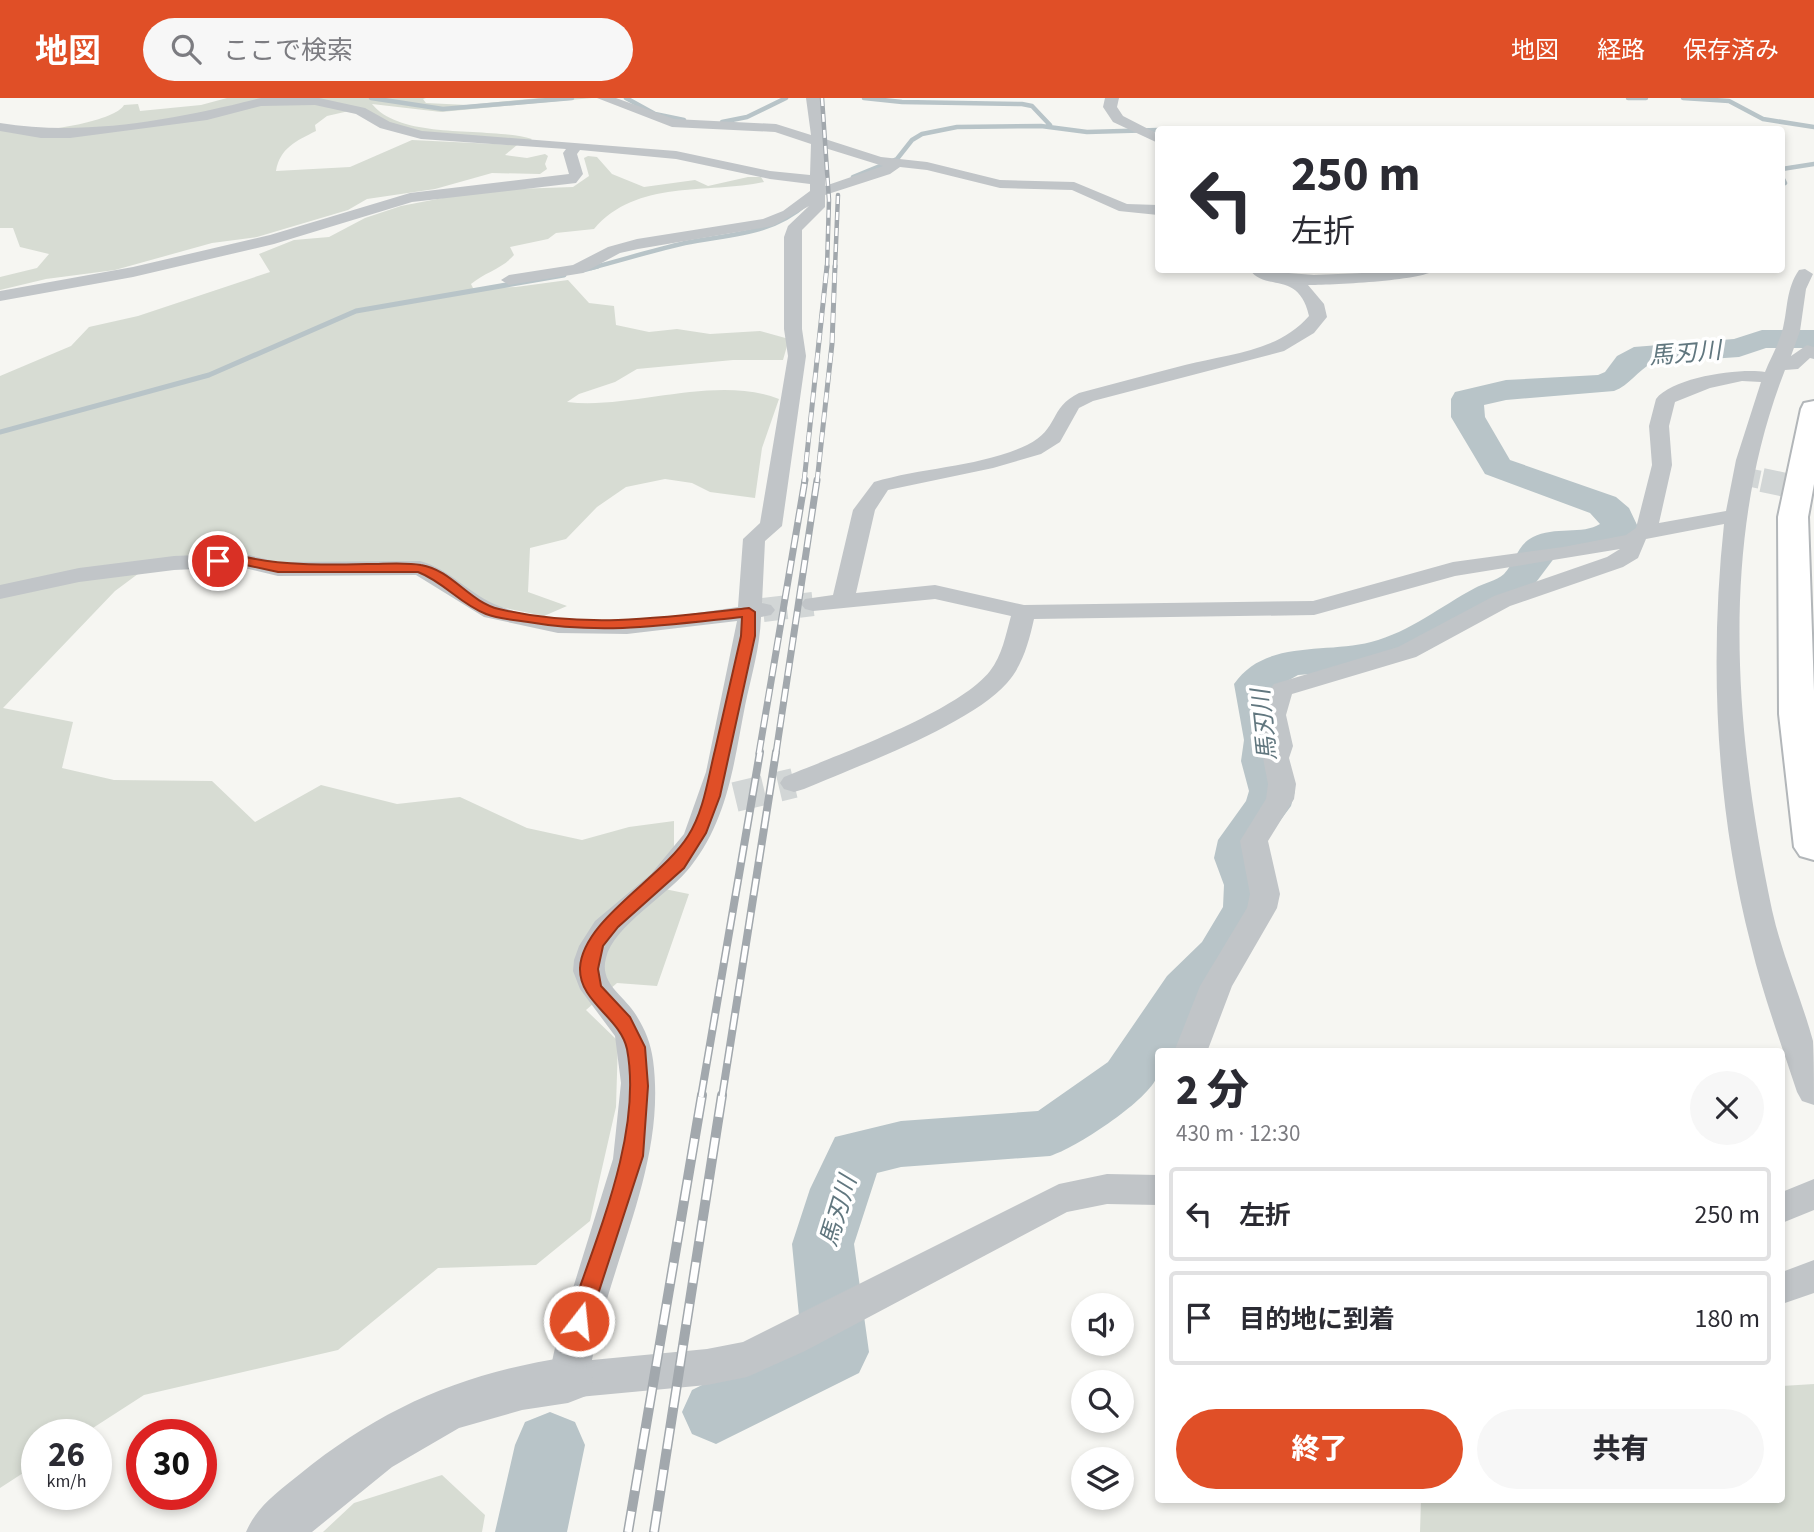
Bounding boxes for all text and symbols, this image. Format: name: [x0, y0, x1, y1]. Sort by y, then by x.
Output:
search box: [143, 18, 633, 81]
text: 地図: [35, 28, 101, 75]
icon: search: [167, 30, 205, 68]
text: ここで検索: [223, 32, 353, 69]
text: 地図: [1511, 33, 1559, 68]
text: 経路: [1597, 33, 1645, 68]
text: 保存済み: [1683, 33, 1779, 68]
text: 250 m: [1291, 140, 1420, 210]
icon: left: [1176, 154, 1267, 245]
text: 左折: [1291, 209, 1355, 255]
water label: 馬刃川: [1648, 333, 1725, 374]
pin: [188, 531, 248, 591]
icon: arrive: [199, 542, 237, 580]
water label: 馬刃川: [1243, 684, 1286, 763]
text: 2 分: [1176, 1061, 1249, 1121]
button: close: [1690, 1071, 1764, 1145]
text: 430 m · 12:30: [1176, 1117, 1300, 1150]
water label: 馬刃川: [811, 1169, 867, 1251]
icon: left: [1180, 1195, 1218, 1233]
text: 250 m: [1694, 1196, 1760, 1233]
text: 左折: [1239, 1197, 1291, 1234]
position arrow: [542, 1284, 616, 1358]
map controls: [1071, 1293, 1134, 1510]
button: sound: [1071, 1293, 1134, 1356]
icon: arrive: [1180, 1299, 1218, 1337]
text: 180 m: [1694, 1300, 1760, 1337]
text: 目的地に到着: [1239, 1301, 1395, 1338]
button: search: [1071, 1370, 1134, 1433]
button: 終了: [1176, 1409, 1463, 1489]
button: 共有: [1477, 1409, 1764, 1489]
speed limit sign: 30: [126, 1419, 217, 1510]
text: 26: [48, 1430, 85, 1480]
button: layers: [1071, 1447, 1134, 1510]
text: km/h: [47, 1469, 86, 1494]

